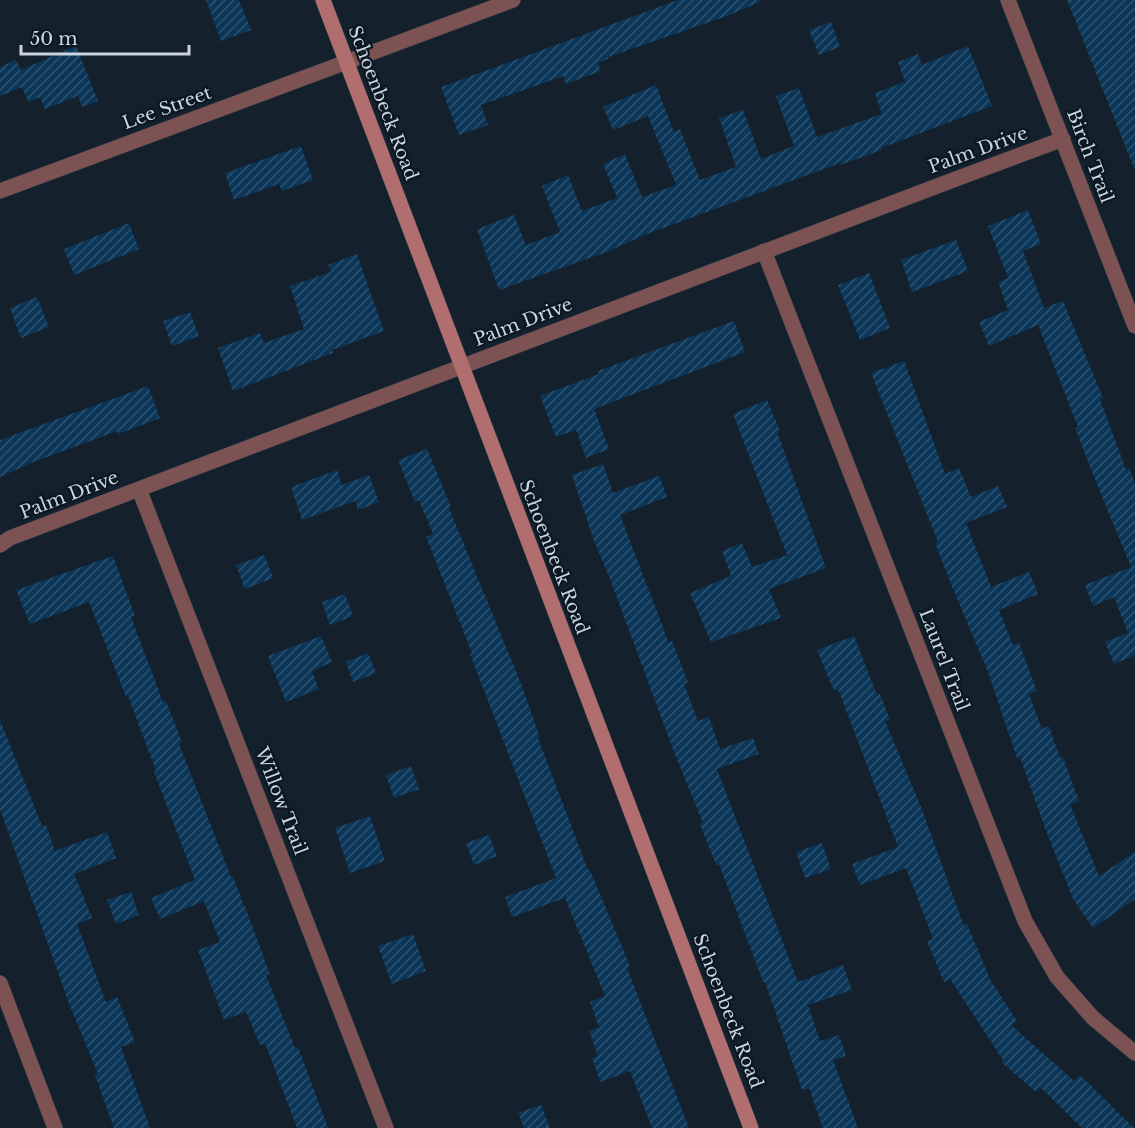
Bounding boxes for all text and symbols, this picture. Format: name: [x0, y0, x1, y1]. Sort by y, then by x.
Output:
scale bar: [21, 18, 189, 56]
street label: Schoenbeck Road: [343, 23, 423, 183]
text: 50 m: [30, 28, 78, 50]
street label: Lee Street: [120, 82, 215, 134]
street label: Birch Trail: [1062, 106, 1118, 206]
street label: Palm Drive: [925, 122, 1031, 178]
street label: Palm Drive: [471, 293, 575, 351]
street label: Palm Drive: [17, 466, 121, 524]
street label: Schoenbeck Road: [514, 477, 594, 637]
street label: Laurel Trail: [914, 606, 974, 714]
street label: Willow Trail: [250, 743, 312, 858]
street label: Schoenbeck Road: [688, 931, 768, 1091]

